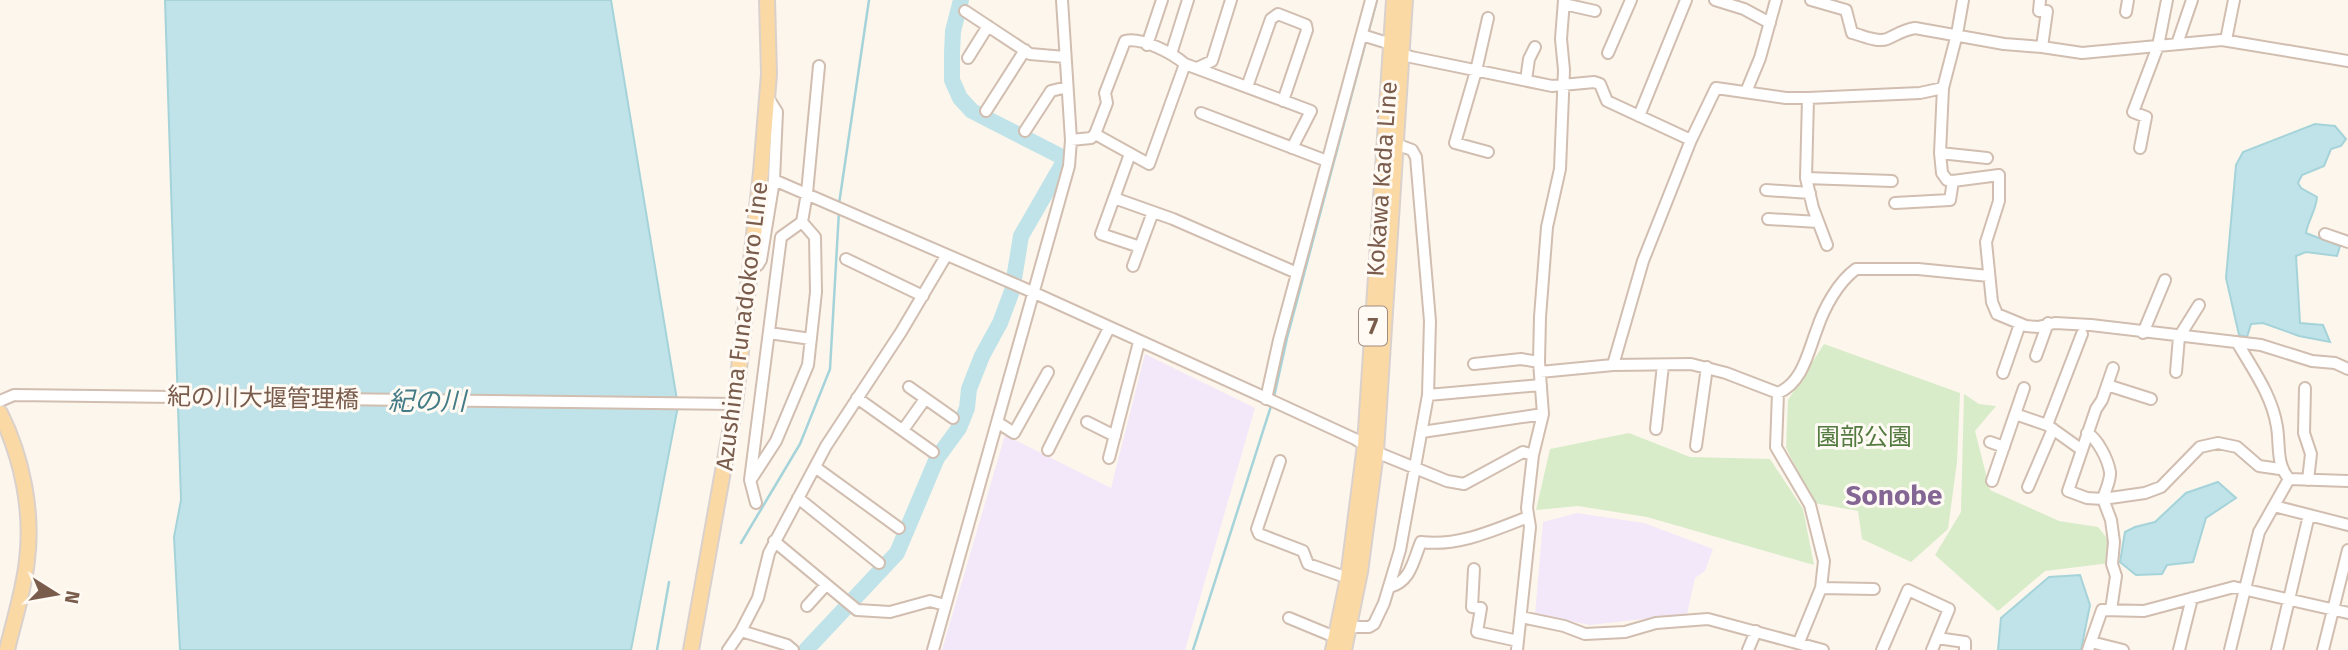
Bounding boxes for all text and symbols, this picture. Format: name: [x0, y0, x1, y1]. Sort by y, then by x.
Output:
street label: Kokawa Kada Line: [1361, 80, 1403, 278]
street label: Azushima Funadokoro Line: [710, 180, 774, 472]
road number: 7: [1359, 306, 1387, 346]
street label: 紀の川大堰管理橋: [167, 382, 359, 414]
water label: 紀の川: [388, 386, 469, 417]
park label: 園部公園: [1816, 423, 1912, 451]
district label: Sonobe: [1845, 479, 1943, 512]
north arrow: [21, 559, 91, 629]
text: N: [60, 589, 85, 606]

